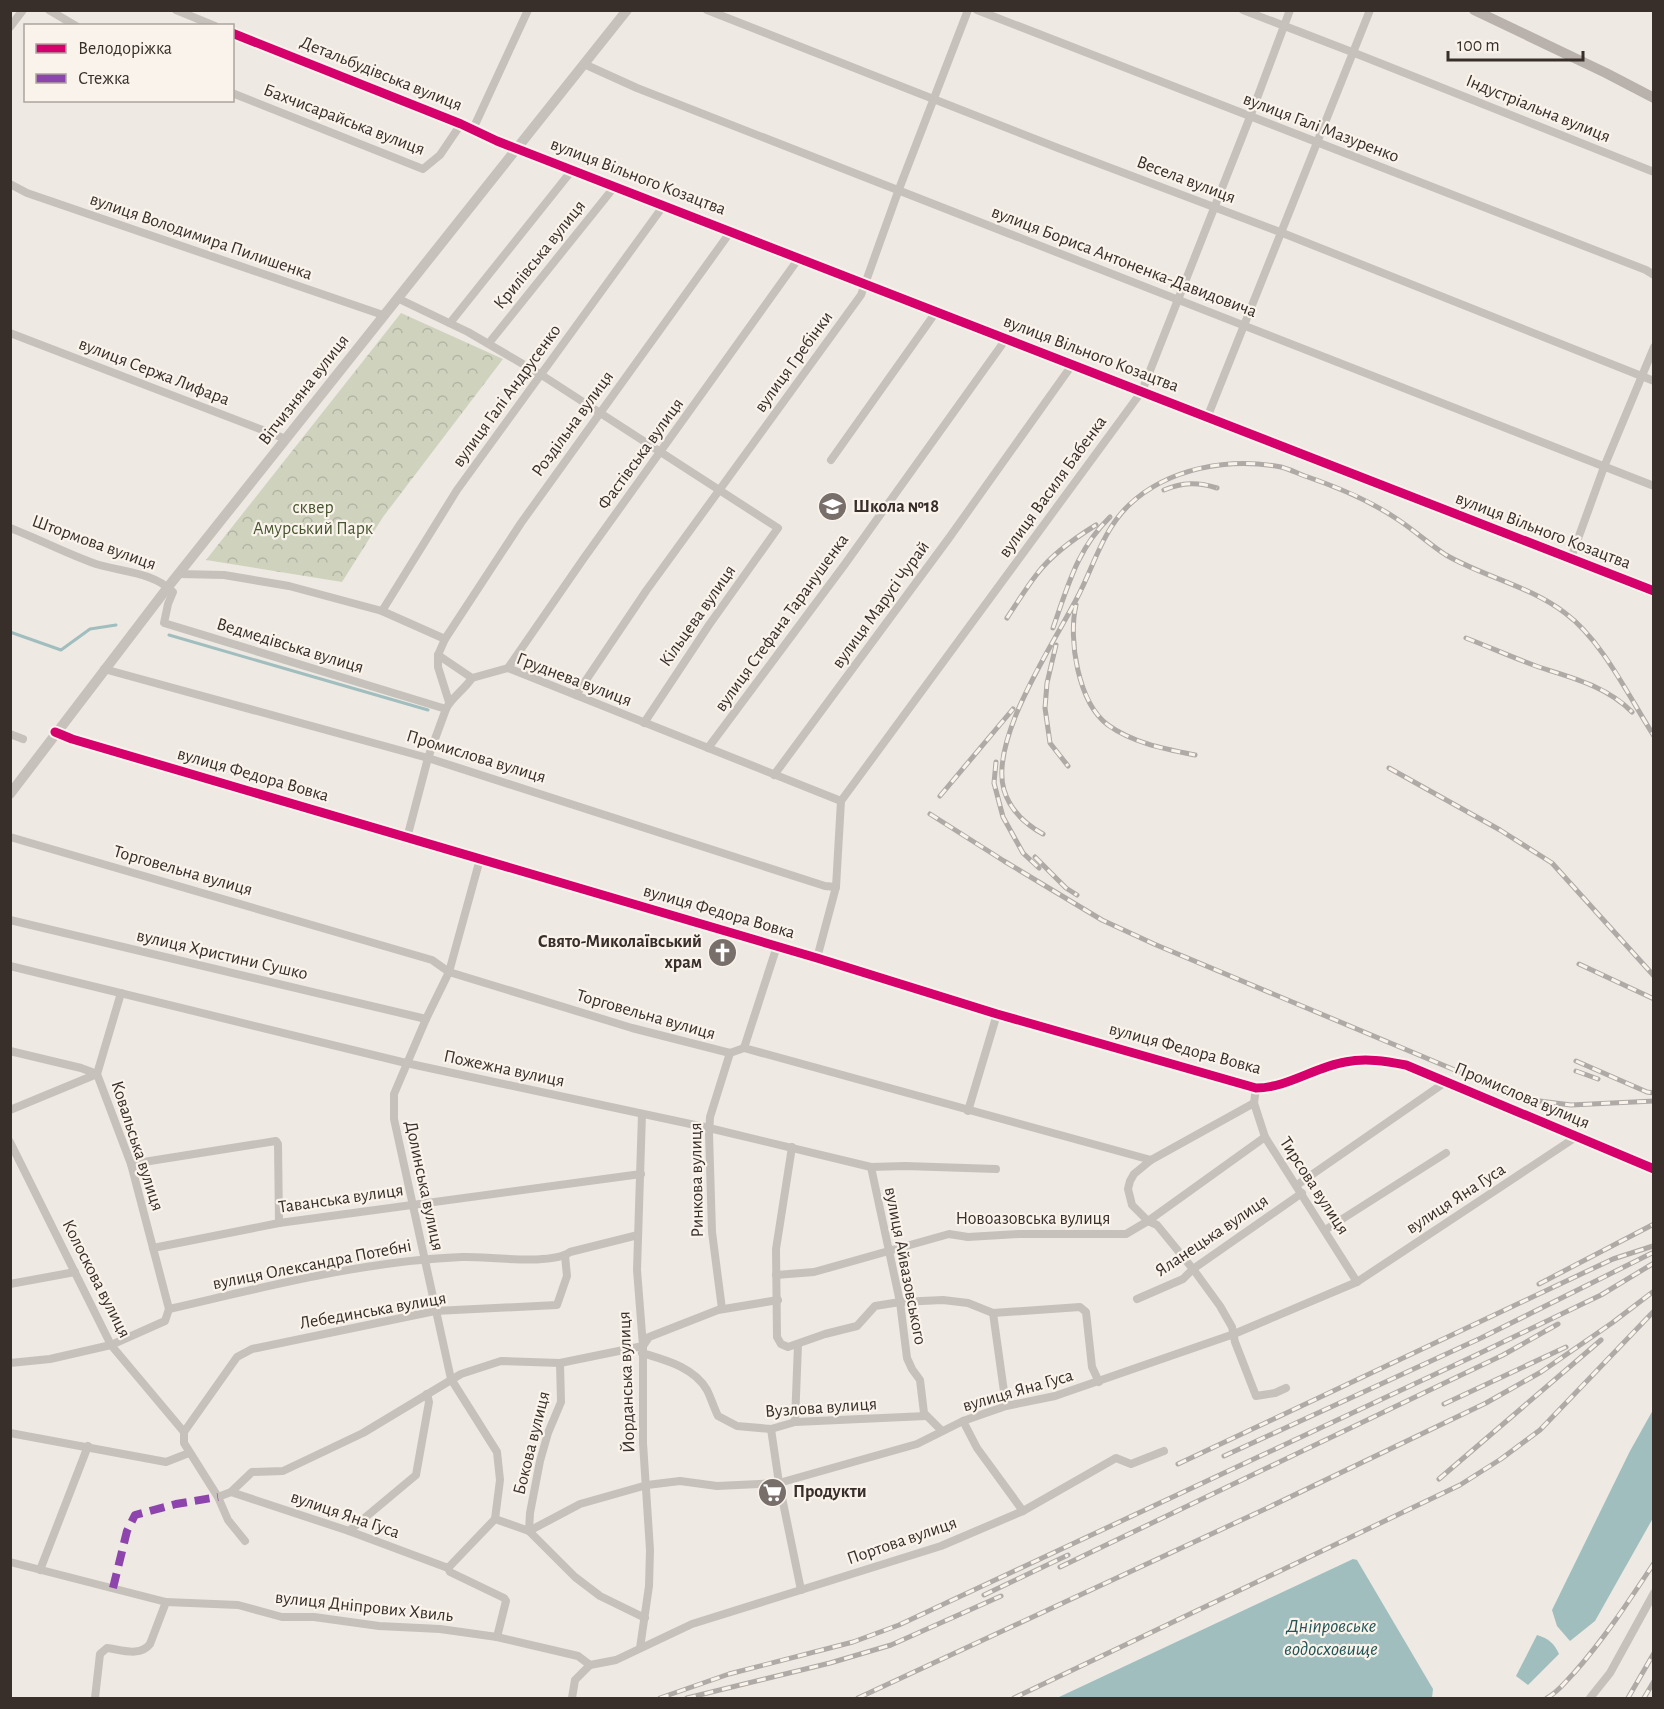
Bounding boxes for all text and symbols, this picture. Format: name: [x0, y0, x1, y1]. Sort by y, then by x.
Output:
legend: [24, 24, 234, 102]
scale bar: [1448, 24, 1583, 62]
street label: Детальбудівська вулиця: [297, 32, 465, 115]
text: 100 m: [1457, 37, 1500, 55]
text: Велодоріжка: [78, 40, 172, 58]
text: Стежка: [78, 70, 130, 88]
street label: Індустріальна вулиця: [1463, 72, 1613, 146]
street label: Бахчисарайська вулиця: [261, 81, 427, 159]
street label: вулиця Галі Мазуренко: [1241, 90, 1401, 166]
street label: вулиця Вільного Козацтва: [548, 135, 728, 219]
street label: Весела вулиця: [1134, 153, 1238, 207]
street label: вулиця Володимира Пилишенка: [87, 190, 315, 284]
street label: Крилівська вулиця: [491, 197, 589, 313]
street label: вулиця Бориса Антоненка-Давидовича: [989, 203, 1259, 321]
street label: вулиця Гребінки: [751, 308, 837, 416]
street label: вулиця Вільного Козацтва: [1001, 312, 1181, 396]
street label: вулиця Галі Андрусенко: [449, 321, 565, 471]
street label: Вітчизняна вулиця: [255, 331, 353, 449]
street label: вулиця Сержа Лифара: [76, 335, 232, 409]
street label: Роздільна вулиця: [529, 368, 617, 480]
street label: Фастівська вулиця: [595, 395, 687, 513]
street label: вулиця Василя Бабенка: [995, 412, 1110, 561]
street label: вулиця Вільного Козацтва: [1453, 489, 1633, 573]
school or university icon: Школа №18: [816, 491, 848, 523]
place label: Школа №18: [853, 498, 939, 516]
park label: сквер Амурський Парк: [253, 499, 374, 538]
street label: Штормова вулиця: [29, 512, 159, 574]
street label: вулиця Стефана Таранушенка: [712, 531, 852, 715]
street label: вулиця Марусі Чурай: [829, 538, 933, 672]
street label: Кільцева вулиця: [656, 562, 740, 670]
street label: Ведмедівська вулиця: [214, 615, 366, 677]
street label: Груднева вулиця: [514, 650, 634, 710]
street label: Промислова вулиця: [404, 727, 548, 787]
street label: вулиця Федора Вовка: [175, 745, 331, 805]
street label: Торговельна вулиця: [111, 843, 255, 899]
street label: вулиця Федора Вовка: [641, 882, 797, 942]
street label: вулиця Христини Сушко: [135, 927, 309, 983]
place label: Свято-Миколаївський храм: [538, 933, 702, 972]
church icon: Свято-Миколаївський храм: [707, 936, 739, 968]
street label: Торговельна вулиця: [574, 987, 718, 1043]
street label: вулиця Федора Вовка: [1107, 1020, 1263, 1078]
street label: Пожежна вулиця: [442, 1047, 566, 1091]
street label: Промислова вулиця: [1452, 1059, 1592, 1133]
street label: Ковальська вулиця: [107, 1079, 167, 1213]
street label: Долинська вулиця: [401, 1119, 447, 1253]
street label: Ринкова вулиця: [687, 1122, 707, 1238]
street label: Тирсова вулиця: [1276, 1134, 1352, 1238]
street label: вулиця Яна Гуса: [1403, 1160, 1509, 1238]
street label: Таванська вулиця: [277, 1181, 405, 1217]
street label: вулиця Айвазовського: [881, 1186, 929, 1346]
street label: Яланецька вулиця: [1152, 1192, 1272, 1280]
street label: Новоазовська вулиця: [955, 1210, 1111, 1228]
street label: Колоскова вулиця: [58, 1217, 134, 1341]
street label: вулиця Олександра Потебні: [211, 1236, 413, 1293]
street label: Лебединська вулиця: [298, 1288, 448, 1333]
street label: Йорданська вулиця: [614, 1311, 638, 1453]
street label: вулиця Яна Гуса: [961, 1367, 1075, 1415]
street label: Бокова вулиця: [510, 1389, 554, 1497]
street label: Вузлова вулиця: [764, 1395, 878, 1421]
supermarket icon: Продукти: [756, 1476, 788, 1508]
place label: Продукти: [793, 1483, 867, 1501]
street label: вулиця Яна Гуса: [288, 1488, 402, 1542]
street label: Портова вулиця: [845, 1514, 959, 1568]
street label: вулиця Дніпрових Хвиль: [274, 1589, 454, 1625]
water label: Дніпровське водосховище: [1284, 1616, 1378, 1659]

